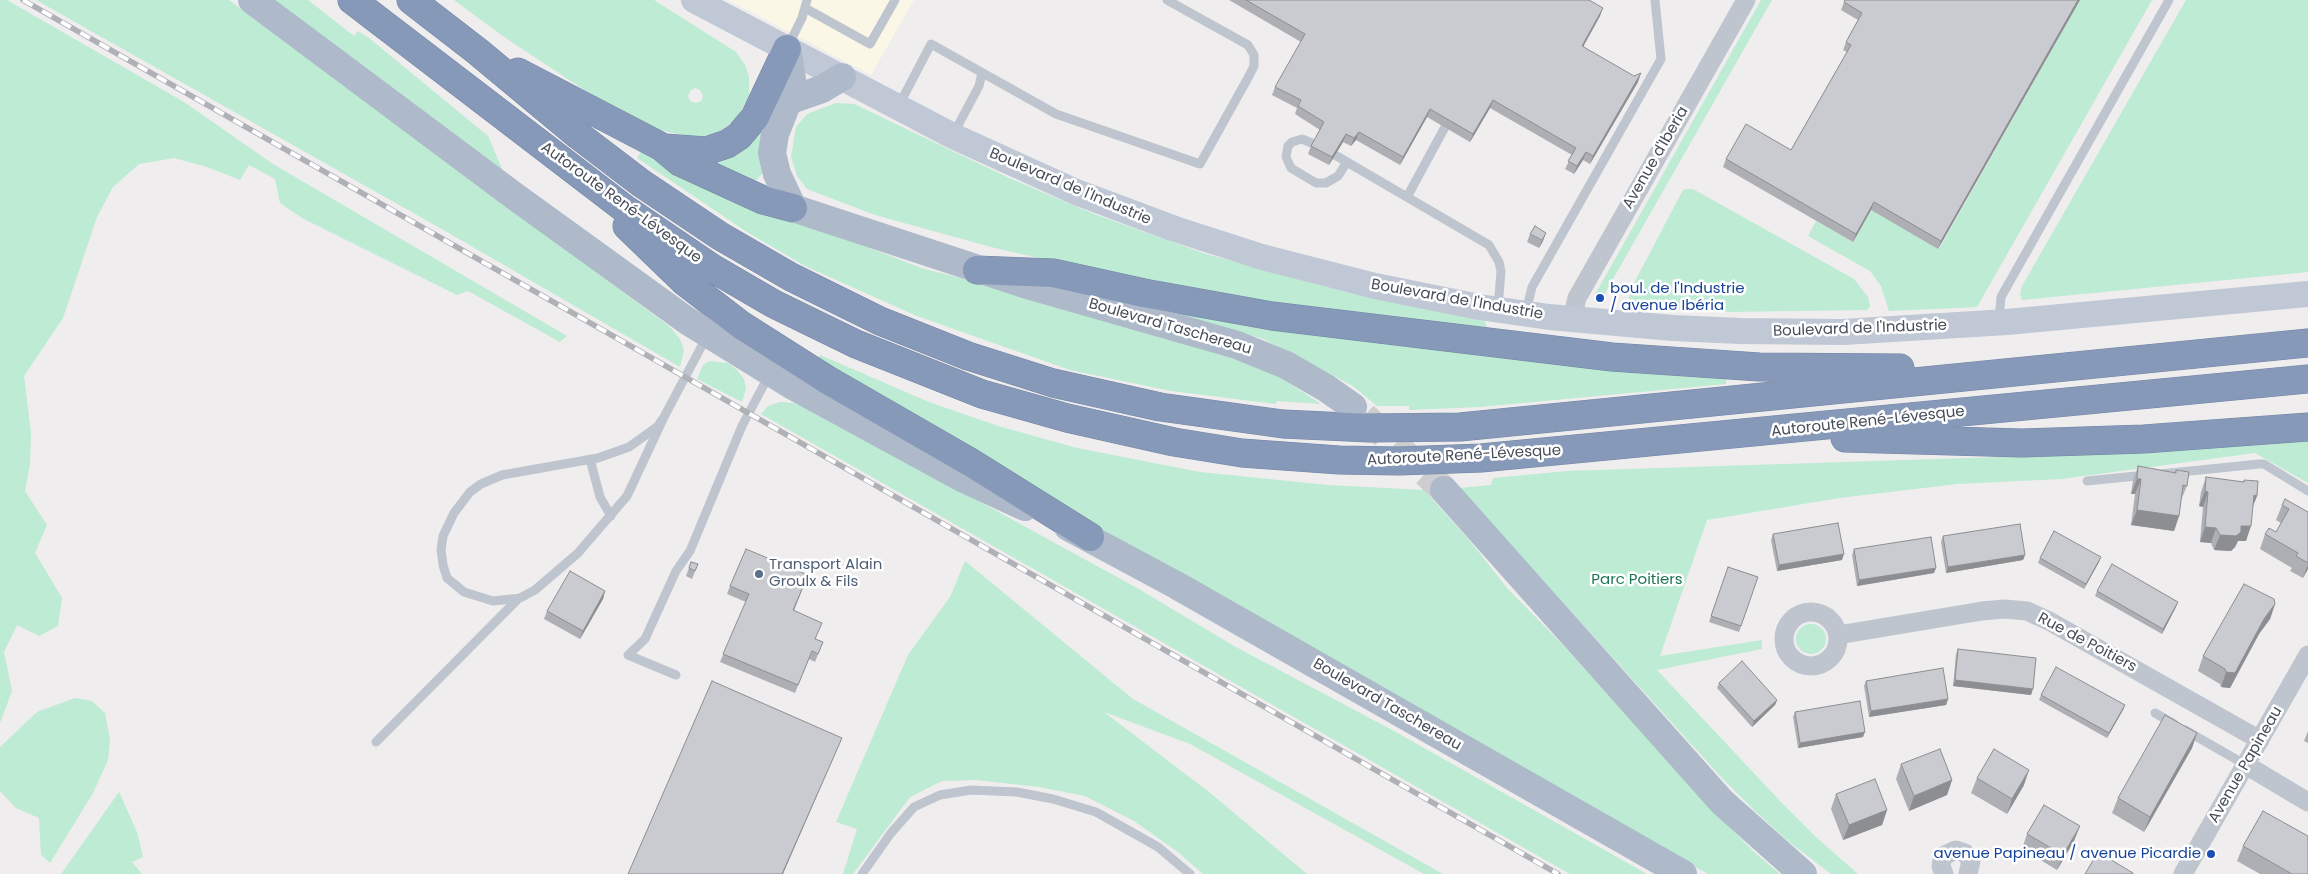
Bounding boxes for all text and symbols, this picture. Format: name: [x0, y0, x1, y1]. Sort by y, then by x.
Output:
street label: Avenue d'Iberia: [1619, 104, 1693, 212]
street label: Autoroute René-Lévesque: [537, 139, 705, 267]
street label: Boulevard de l'Industrie: [986, 145, 1154, 229]
street label: Boulevard de l'Industrie: [1370, 276, 1544, 324]
place label: boul. de l'Industrie / avenue Ibéria: [1610, 280, 1745, 315]
marker: boul. de l'Industrie / avenue Ibéria: [1594, 292, 1606, 304]
street label: Boulevard Taschereau: [1087, 295, 1253, 359]
street label: Boulevard de l'Industrie: [1773, 317, 1947, 341]
street label: Autoroute René-Lévesque: [1770, 403, 1966, 441]
street label: Autoroute René-Lévesque: [1367, 442, 1561, 470]
place label: Transport Alain Groulx & Fils: [769, 556, 882, 591]
marker: Transport Alain Groulx & Fils: [753, 568, 765, 580]
park label: Parc Poitiers: [1591, 571, 1683, 589]
street label: Rue de Poitiers: [2035, 609, 2139, 677]
street label: Boulevard Taschereau: [1310, 655, 1464, 755]
street label: Avenue Papineau: [2205, 704, 2287, 826]
place label: avenue Papineau / avenue Picardie: [1933, 845, 2201, 863]
marker: avenue Papineau / avenue Picardie: [2205, 848, 2217, 860]

